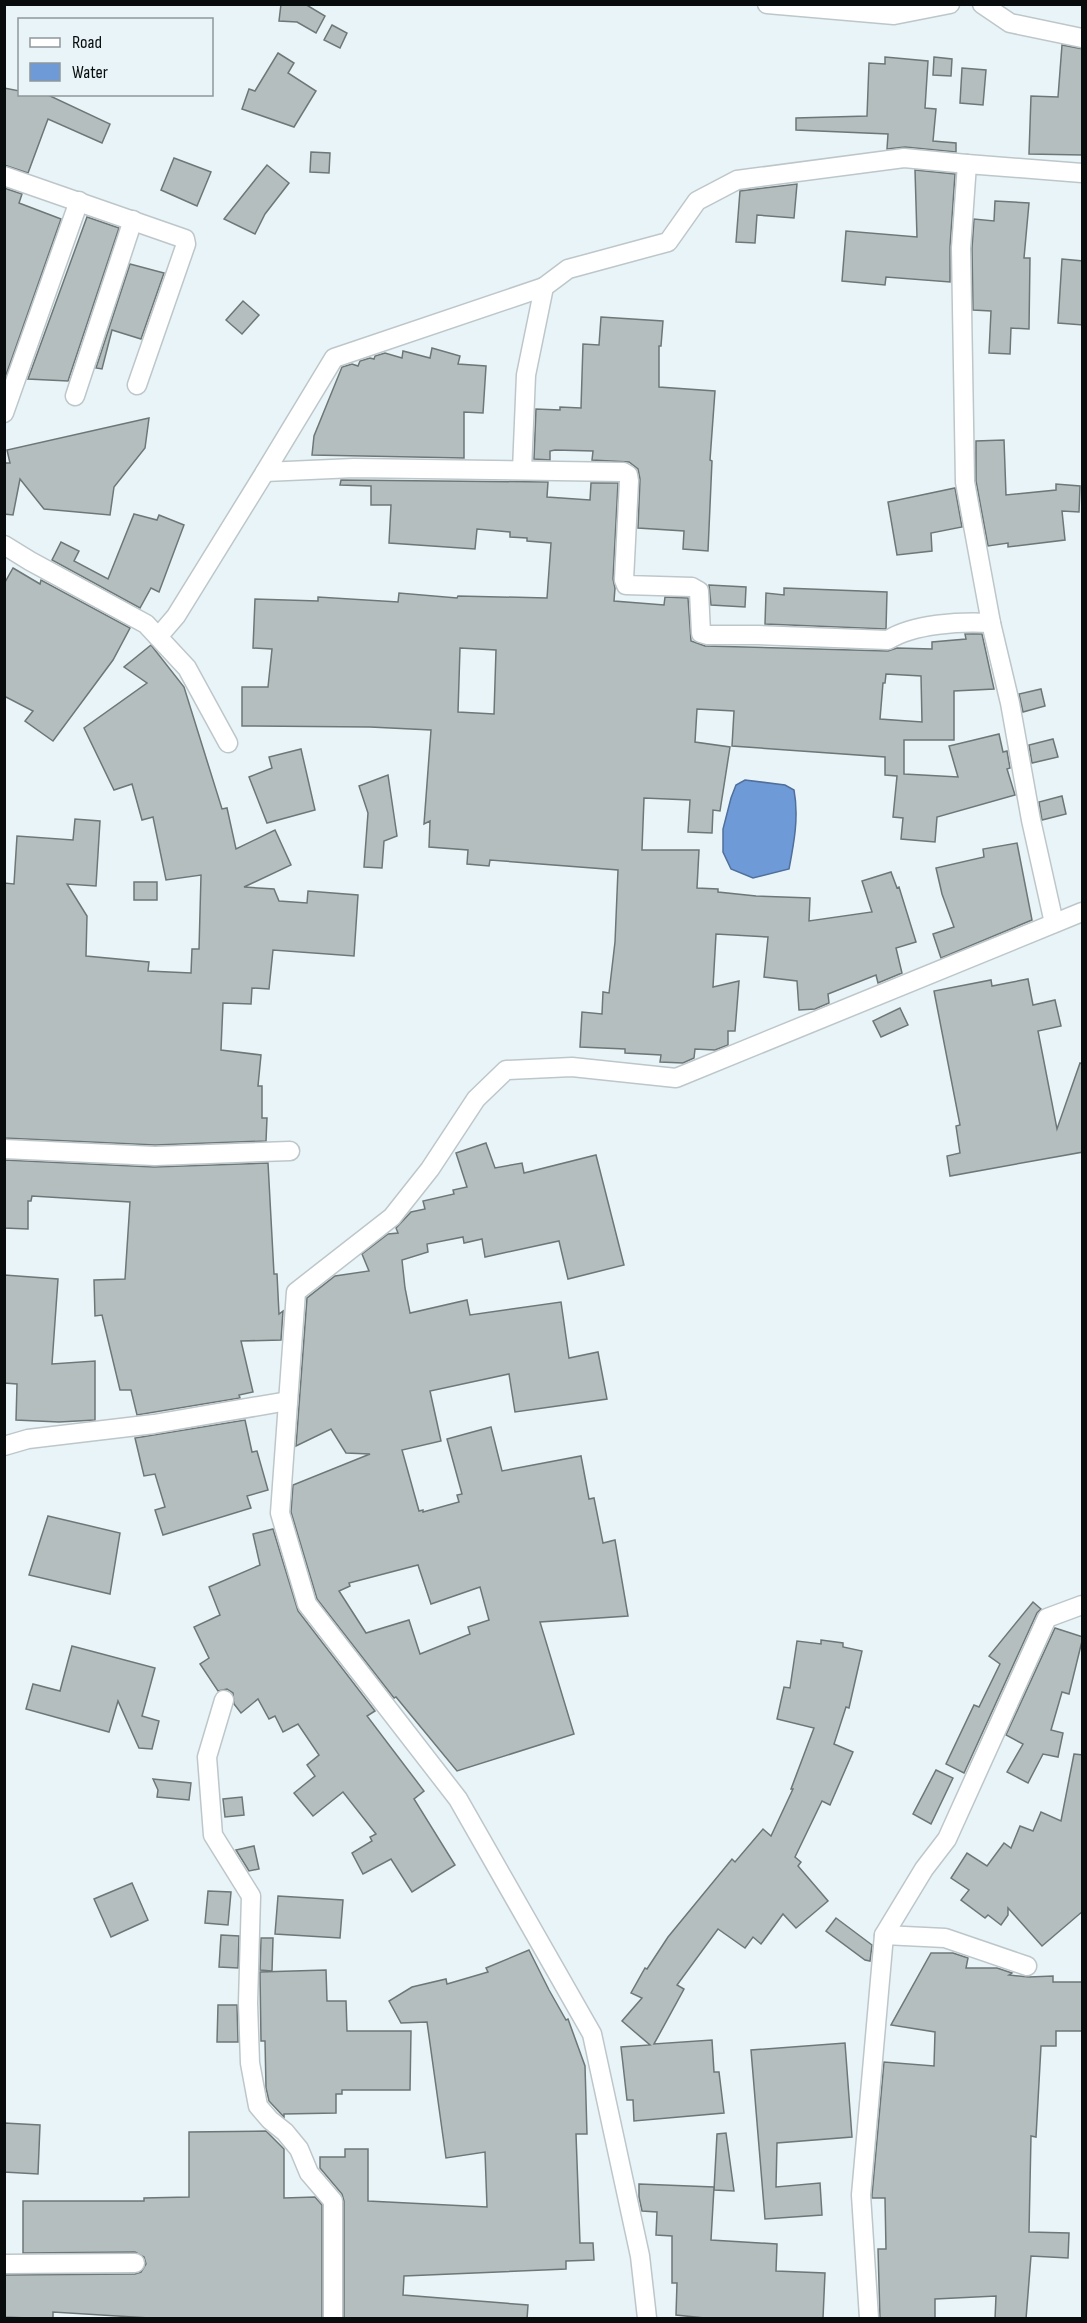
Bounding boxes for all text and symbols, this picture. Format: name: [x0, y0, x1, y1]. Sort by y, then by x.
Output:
legend: [18, 18, 213, 96]
text: Road: [72, 32, 102, 53]
text: Water: [72, 62, 108, 83]

